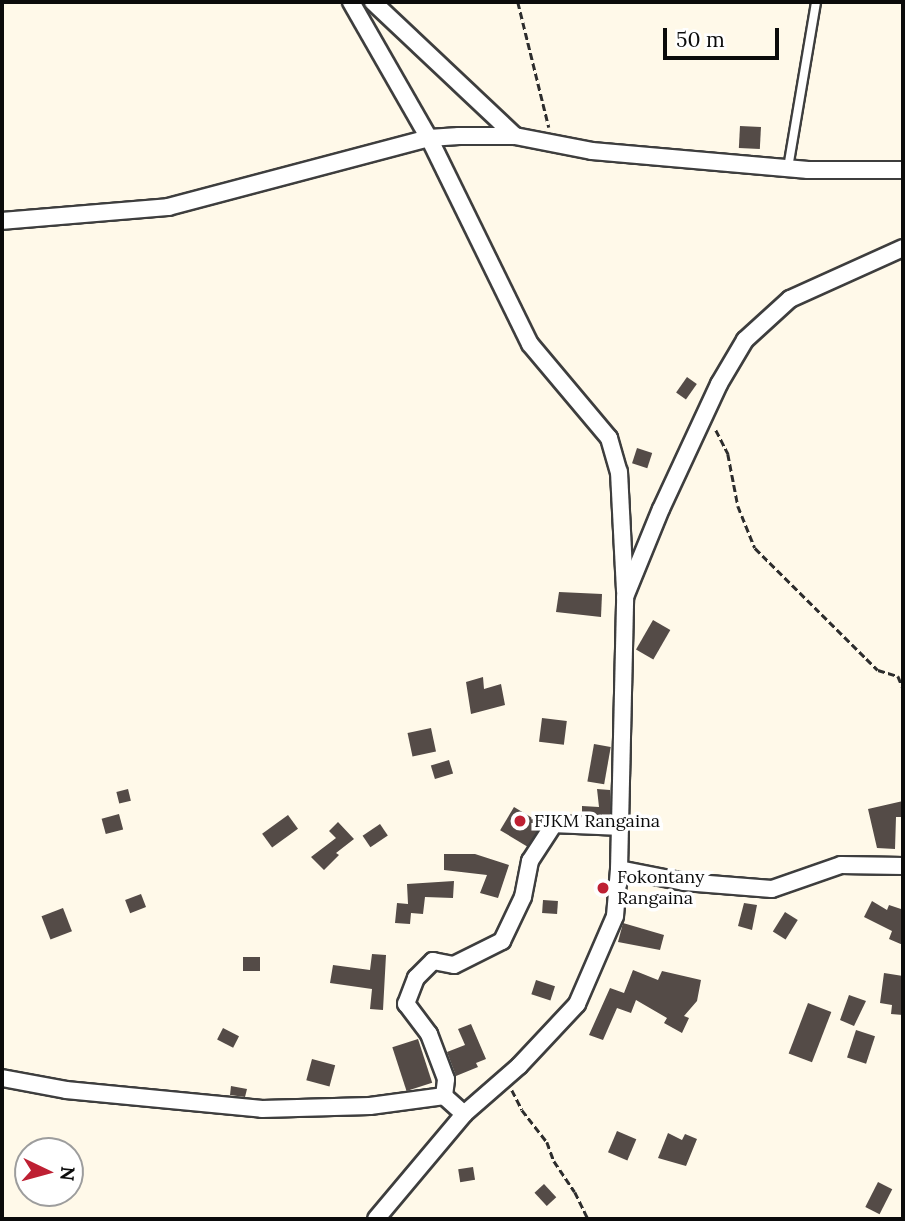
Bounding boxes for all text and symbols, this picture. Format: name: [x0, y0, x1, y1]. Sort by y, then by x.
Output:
scale bar: [667, 14, 782, 58]
text: 50 m: [676, 26, 725, 53]
place label: FJKM Rangaina: [534, 810, 660, 832]
marker: FJKM Rangaina: [512, 813, 528, 829]
place label: Fokontany Rangaina: [617, 867, 705, 910]
marker: Fokontany Rangaina: [595, 880, 611, 896]
north arrow: [14, 1137, 84, 1207]
text: N: [55, 1165, 81, 1182]

